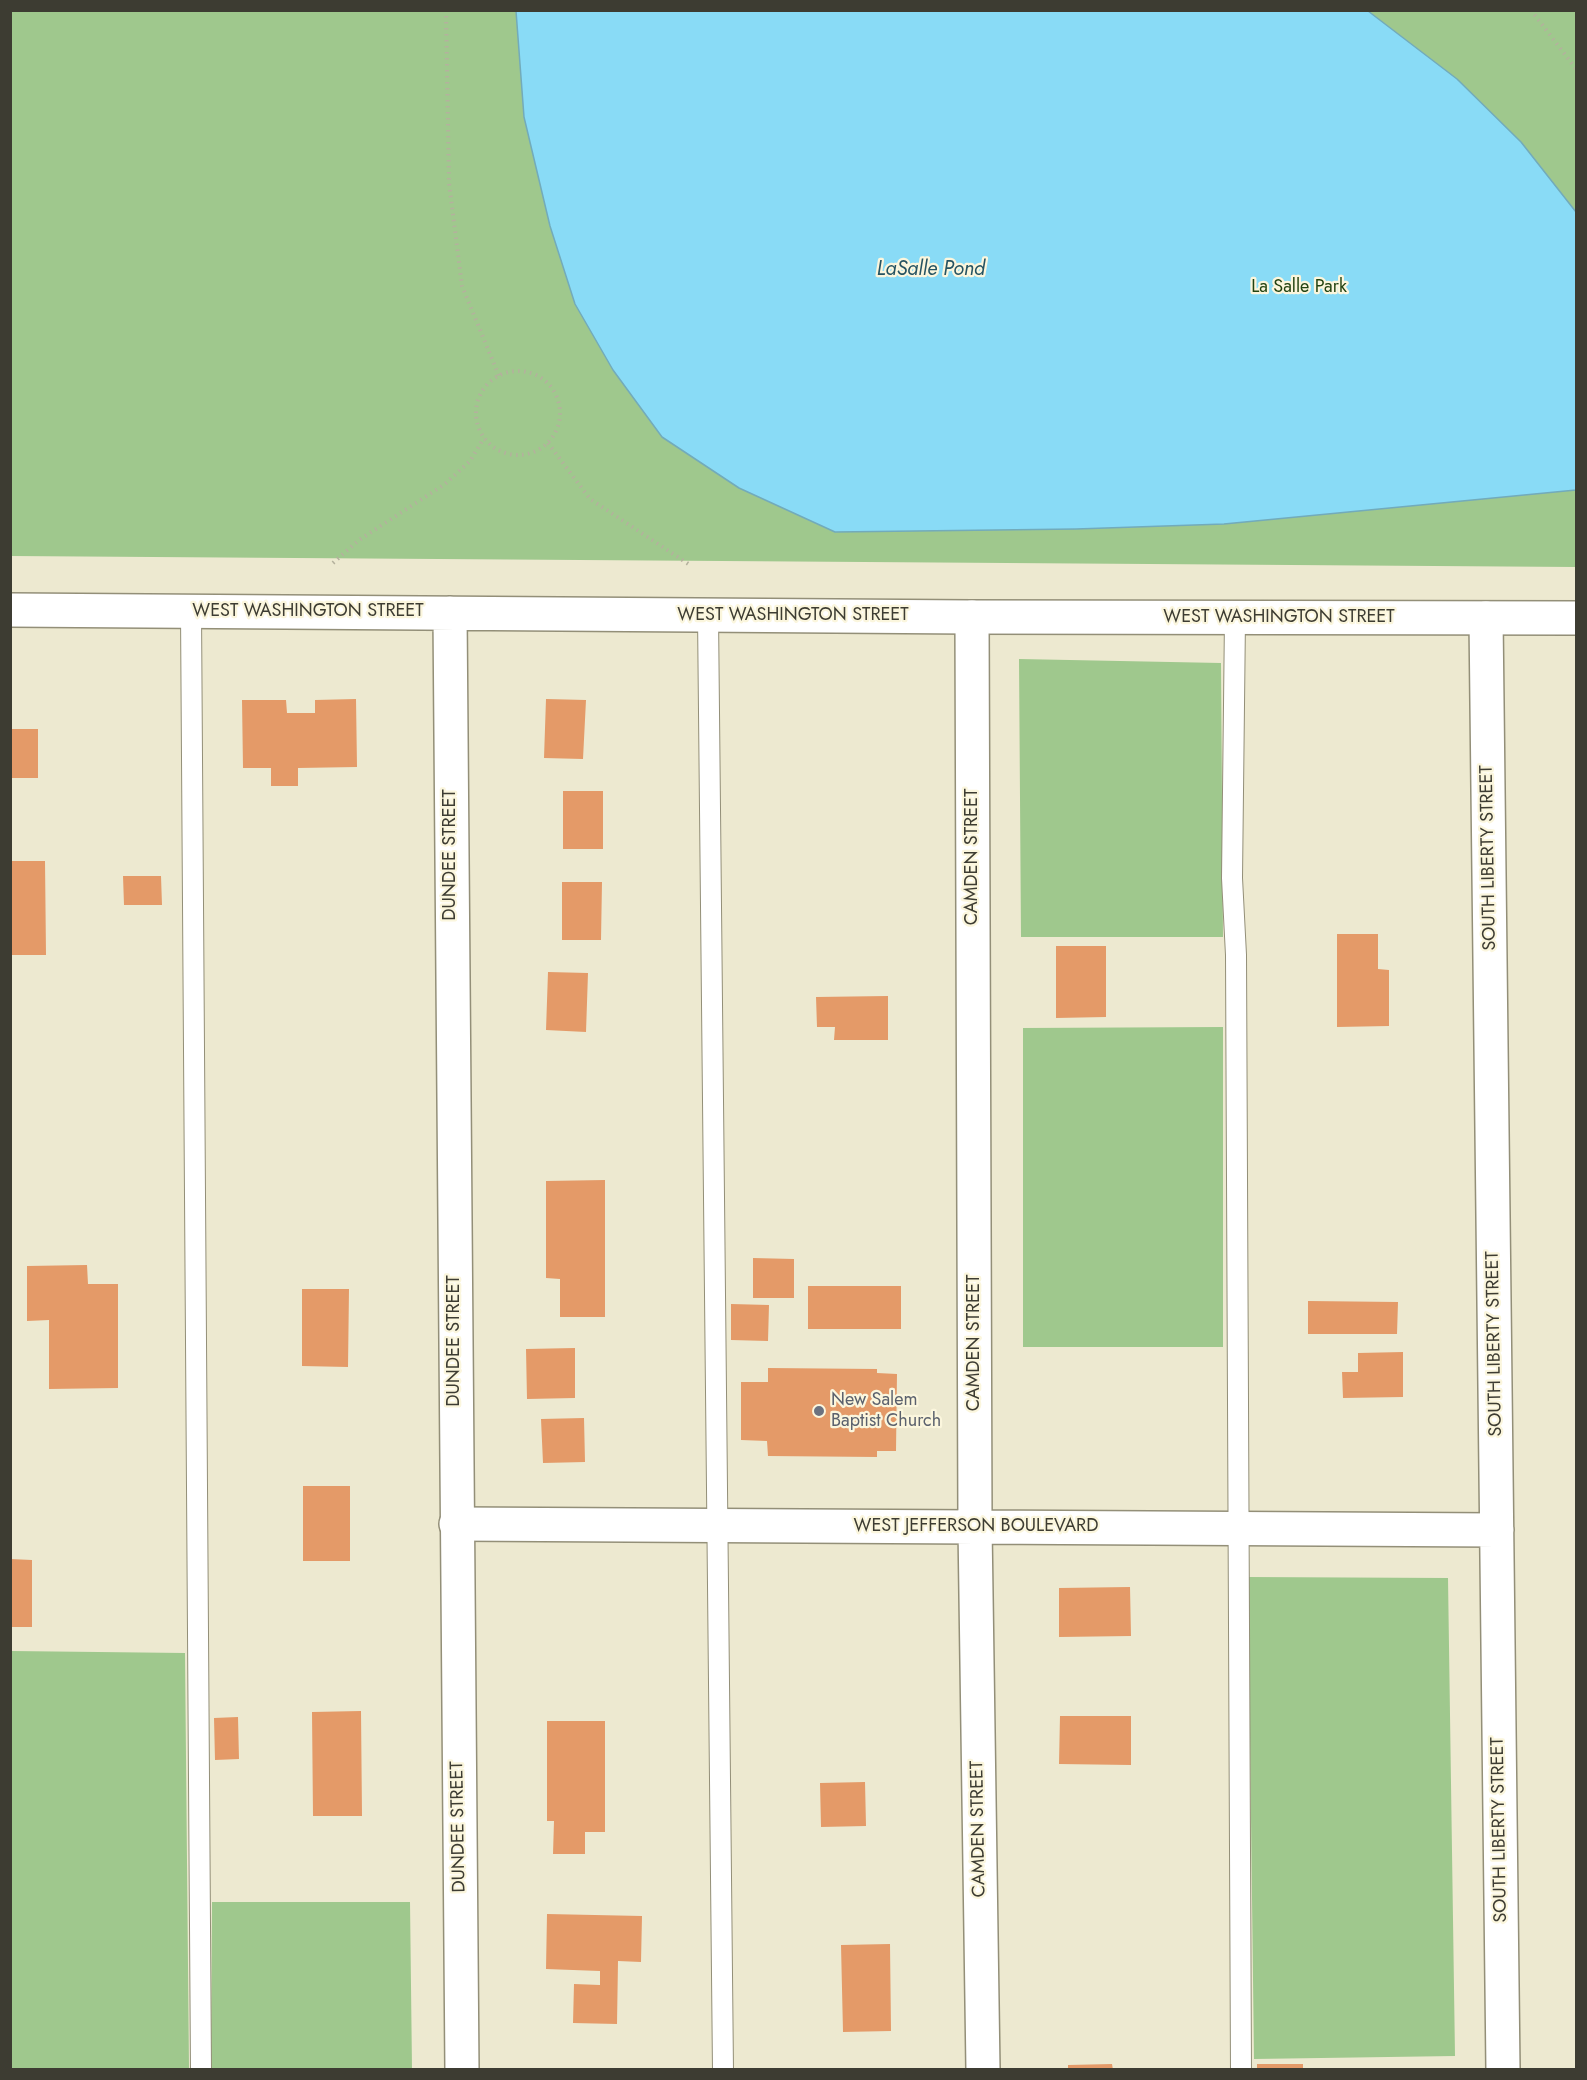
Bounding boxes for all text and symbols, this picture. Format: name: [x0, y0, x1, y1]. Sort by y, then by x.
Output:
water label: LaSalle Pond: [877, 258, 985, 282]
park label: La Salle Park: [1251, 277, 1347, 299]
street label: WEST WASHINGTON STREET: [192, 601, 424, 623]
street label: WEST WASHINGTON STREET: [677, 605, 909, 627]
street label: WEST WASHINGTON STREET: [1163, 607, 1395, 629]
street label: SOUTH LIBERTY STREET: [1477, 765, 1501, 951]
street label: DUNDEE STREET: [440, 789, 462, 921]
street label: CAMDEN STREET: [962, 789, 984, 925]
street label: SOUTH LIBERTY STREET: [1483, 1251, 1507, 1437]
street label: DUNDEE STREET: [444, 1275, 466, 1407]
street label: CAMDEN STREET: [964, 1275, 986, 1411]
place label: New Salem Baptist Church: [831, 1390, 941, 1432]
marker: New Salem Baptist Church: [812, 1404, 826, 1418]
street label: WEST JEFFERSON BOULEVARD: [854, 1516, 1098, 1538]
street label: SOUTH LIBERTY STREET: [1488, 1737, 1512, 1923]
street label: DUNDEE STREET: [447, 1761, 471, 1893]
street label: CAMDEN STREET: [967, 1761, 991, 1897]

